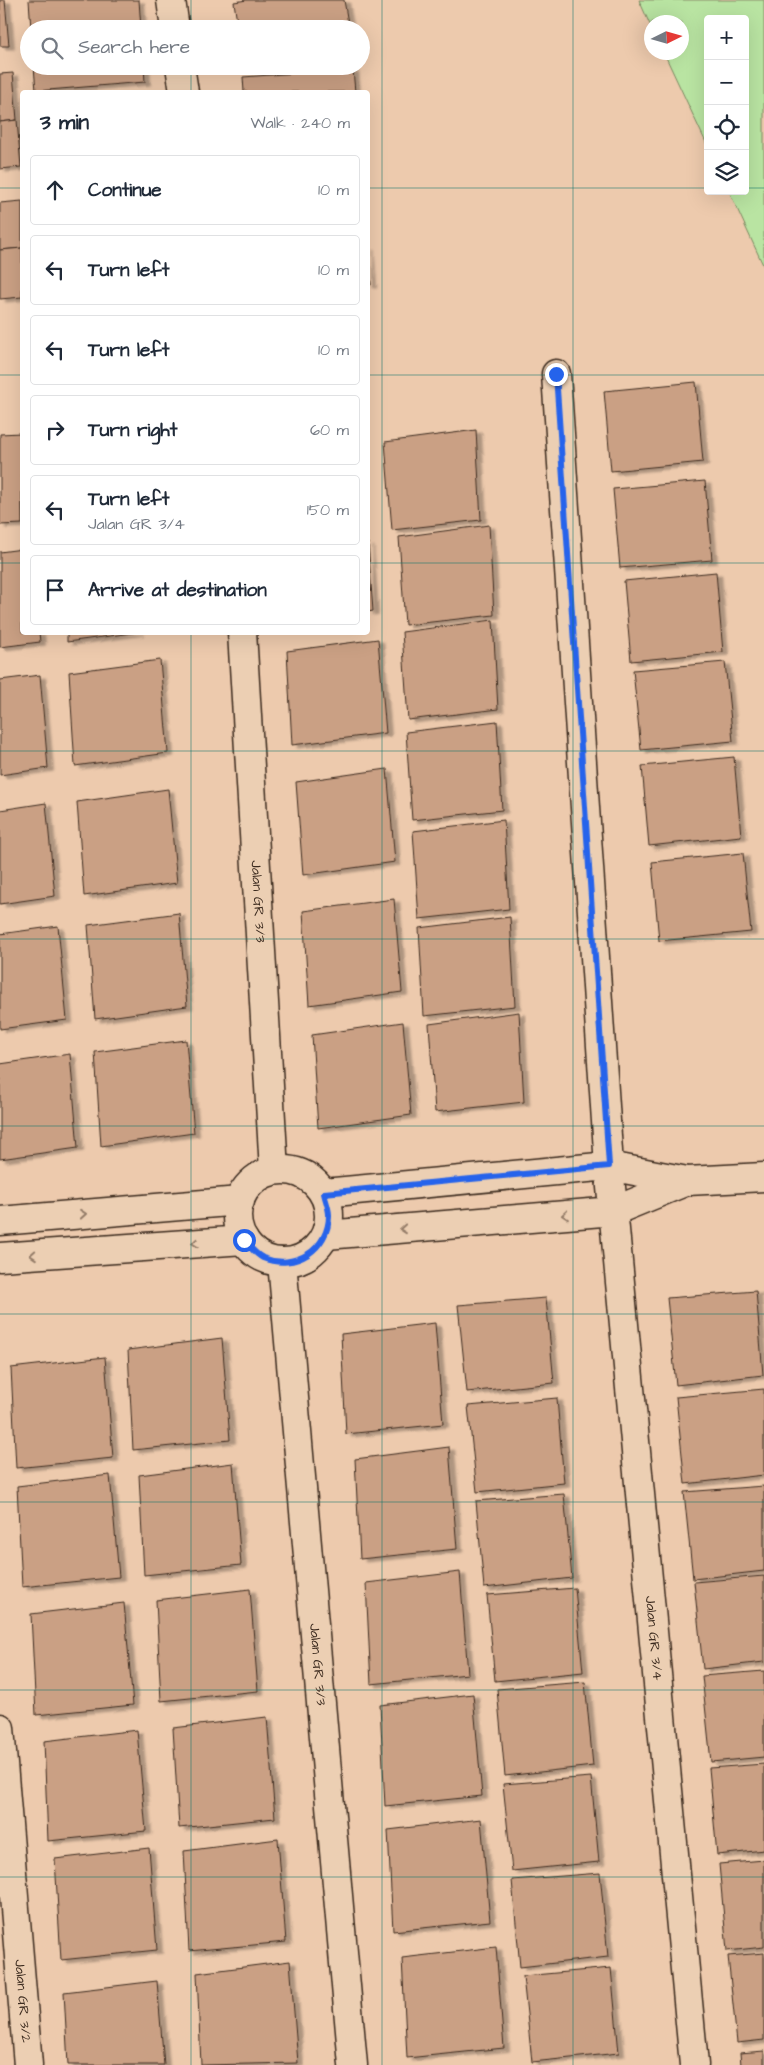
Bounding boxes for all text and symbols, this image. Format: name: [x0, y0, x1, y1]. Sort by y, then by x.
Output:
north arrow: [644, 15, 689, 60]
map controls: [704, 15, 749, 195]
button: +: [704, 15, 749, 60]
search box: [20, 20, 370, 75]
icon: search: [38, 34, 66, 62]
text: Search here: [78, 34, 190, 61]
button: −: [704, 60, 749, 105]
button: locate: [704, 105, 749, 150]
text: 3 min: [40, 108, 89, 137]
text: Walk · 240 m: [250, 112, 350, 134]
button: layers: [704, 150, 749, 195]
icon: ahead: [41, 176, 69, 204]
text: Continue: [88, 177, 162, 204]
text: 10 m: [318, 179, 349, 201]
icon: left: [41, 256, 69, 284]
text: Turn left: [88, 257, 169, 284]
text: 10 m: [318, 259, 349, 281]
icon: left: [41, 336, 69, 364]
text: Turn left: [88, 337, 169, 364]
text: 10 m: [318, 339, 349, 361]
route end: [545, 363, 568, 386]
icon: right: [41, 416, 69, 444]
text: Turn right: [88, 417, 177, 444]
text: 60 m: [310, 419, 349, 441]
text: Turn left: [88, 486, 169, 513]
icon: left: [41, 496, 69, 524]
text: 150 m: [307, 499, 349, 521]
text: Jalan GR 3/4: [88, 513, 185, 535]
icon: arrive: [41, 576, 69, 604]
text: Arrive at destination: [88, 577, 267, 604]
street label: Jalan GR 3/3: [246, 860, 270, 943]
one-way arrow: [80, 1209, 88, 1220]
one-way arrow: [561, 1210, 569, 1221]
one-way arrow: [399, 1223, 407, 1234]
route start: [233, 1229, 256, 1252]
one-way arrow: [191, 1237, 199, 1248]
one-way arrow: [29, 1249, 37, 1260]
street label: Jalan GR 3/4: [640, 1595, 668, 1682]
street label: Jalan GR 3/3: [304, 1623, 331, 1706]
street label: Jalan GR 3/2: [9, 1959, 36, 2043]

